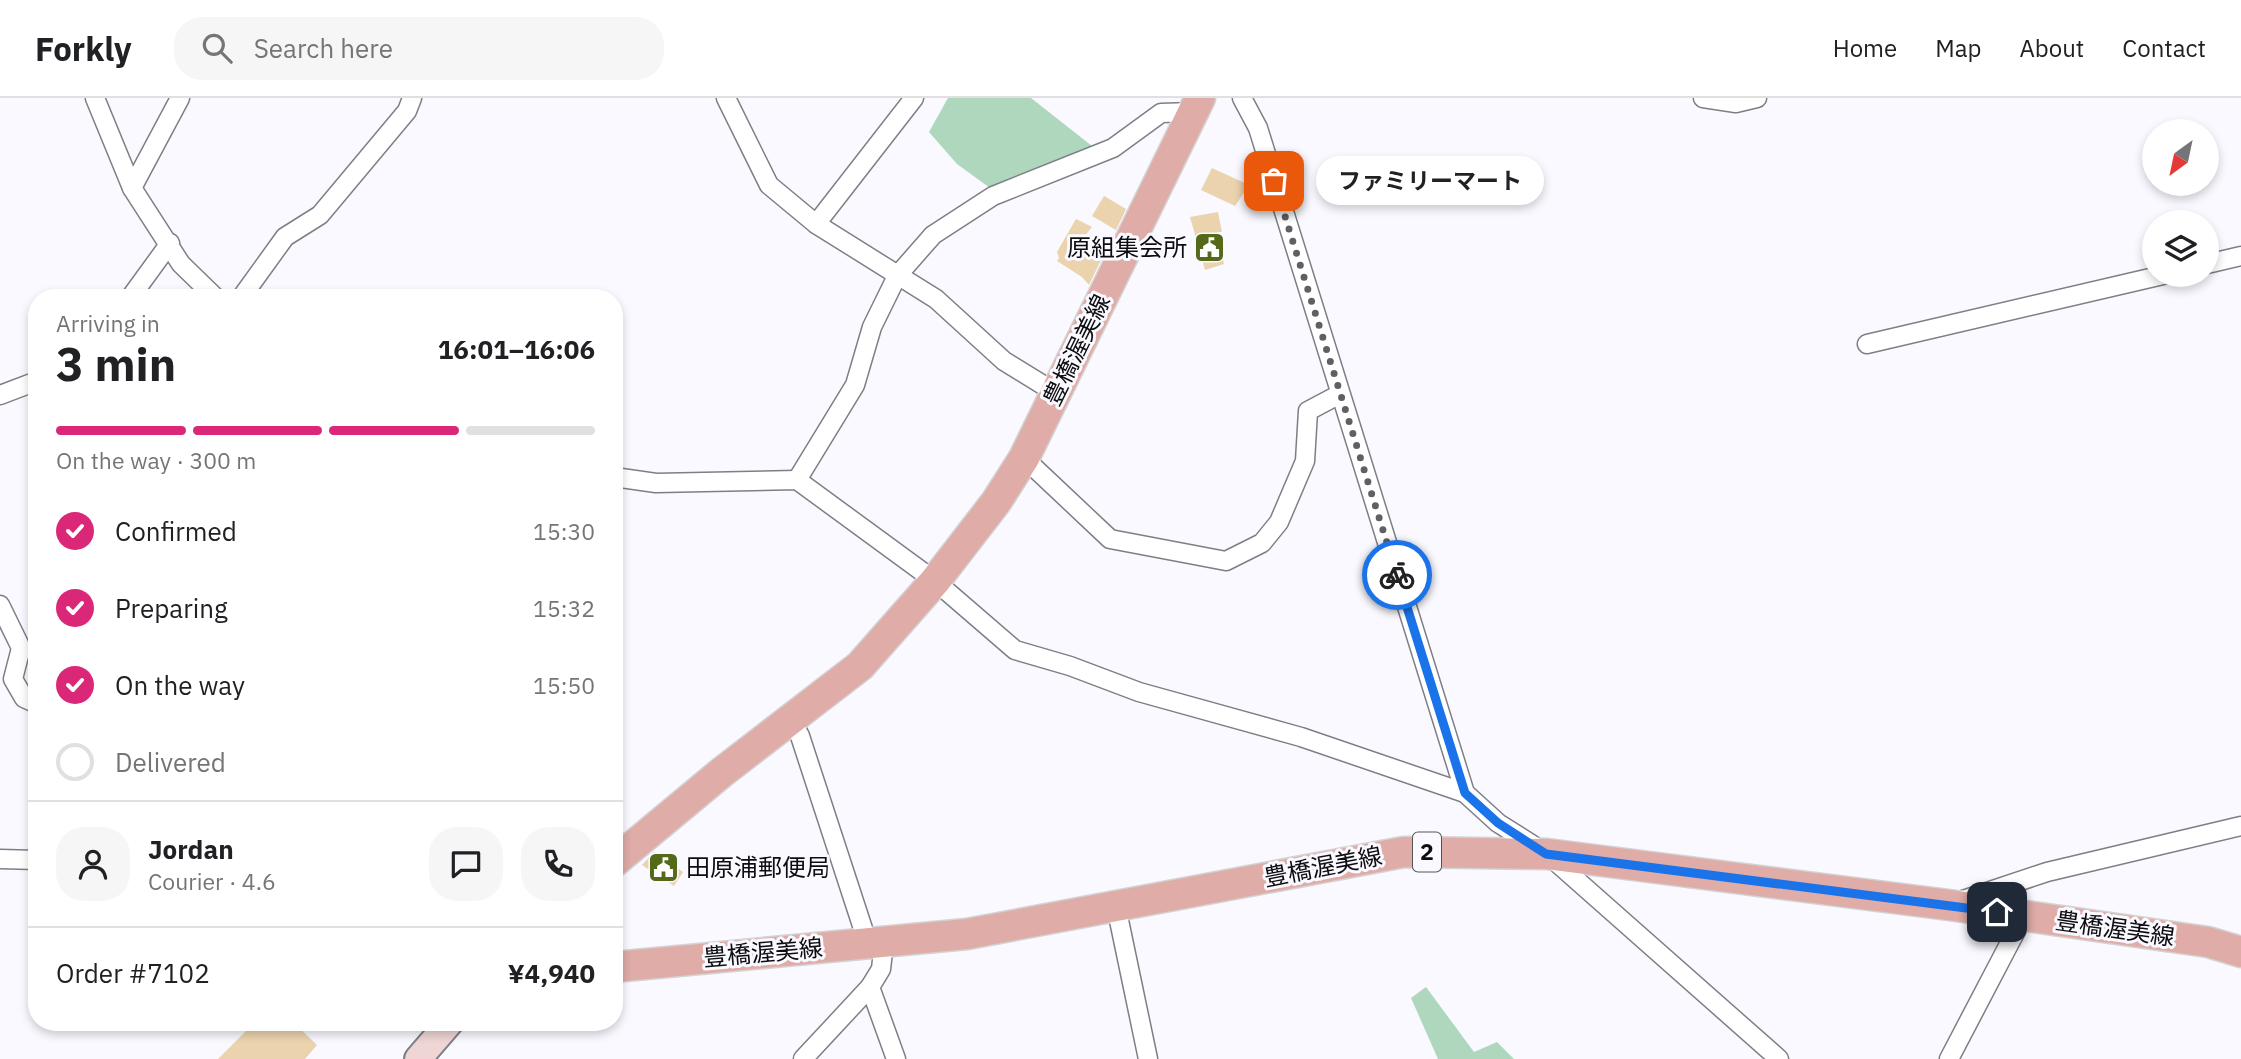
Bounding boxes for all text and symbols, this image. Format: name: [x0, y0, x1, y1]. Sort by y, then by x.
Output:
search box: [174, 17, 664, 80]
text: Forkly: [35, 27, 132, 70]
icon: search: [198, 29, 236, 67]
text: Search here: [254, 31, 393, 65]
text: Home: [1833, 32, 1897, 64]
text: Map: [1935, 32, 1981, 64]
text: About: [2019, 32, 2084, 64]
text: Contact: [2122, 32, 2206, 64]
north arrow: [2142, 119, 2219, 196]
map controls: [2142, 119, 2219, 287]
pin: [1244, 151, 1304, 211]
callout: ファミリーマート: [1316, 156, 1544, 206]
icon: bag: [1255, 162, 1293, 200]
text: ファミリーマート: [1338, 165, 1522, 195]
button: layers: [2142, 210, 2219, 287]
place label: 原組集会所: [1067, 231, 1187, 263]
public building icon: 原組集会所: [1193, 231, 1227, 265]
street label: 豊橋渥美線: [1035, 289, 1117, 411]
text: Arriving in: [56, 308, 160, 338]
text: 16:01–16:06: [438, 332, 595, 366]
text: 3 min: [56, 334, 176, 394]
text: On the way · 300 m: [56, 445, 256, 475]
icon: check: [56, 512, 94, 550]
text: Confirmed: [115, 514, 237, 548]
text: 15:30: [533, 516, 595, 546]
courier: [1362, 540, 1432, 610]
icon: bike: [1378, 556, 1416, 594]
icon: check: [56, 589, 94, 627]
text: Preparing: [115, 591, 228, 625]
text: 15:32: [533, 593, 595, 623]
icon: check: [56, 666, 94, 704]
text: On the way: [115, 668, 245, 702]
text: 15:50: [533, 670, 595, 700]
text: Delivered: [115, 745, 226, 779]
button: person: [56, 827, 130, 901]
button: chat: [429, 827, 503, 901]
button: phone: [521, 827, 595, 901]
text: Jordan: [148, 832, 234, 866]
road number: 2: [1413, 832, 1441, 872]
street label: 豊橋渥美線: [1261, 839, 1385, 893]
public building icon: 田原浦郵便局: [646, 851, 680, 885]
place label: 田原浦郵便局: [686, 851, 830, 883]
text: Courier · 4.6: [148, 866, 276, 896]
pin: [1967, 882, 2027, 942]
icon: home: [1978, 893, 2016, 931]
street label: 豊橋渥美線: [2053, 904, 2177, 952]
street label: 豊橋渥美線: [702, 931, 824, 973]
text: Order #7102: [56, 956, 210, 990]
text: ¥4,940: [508, 956, 595, 990]

